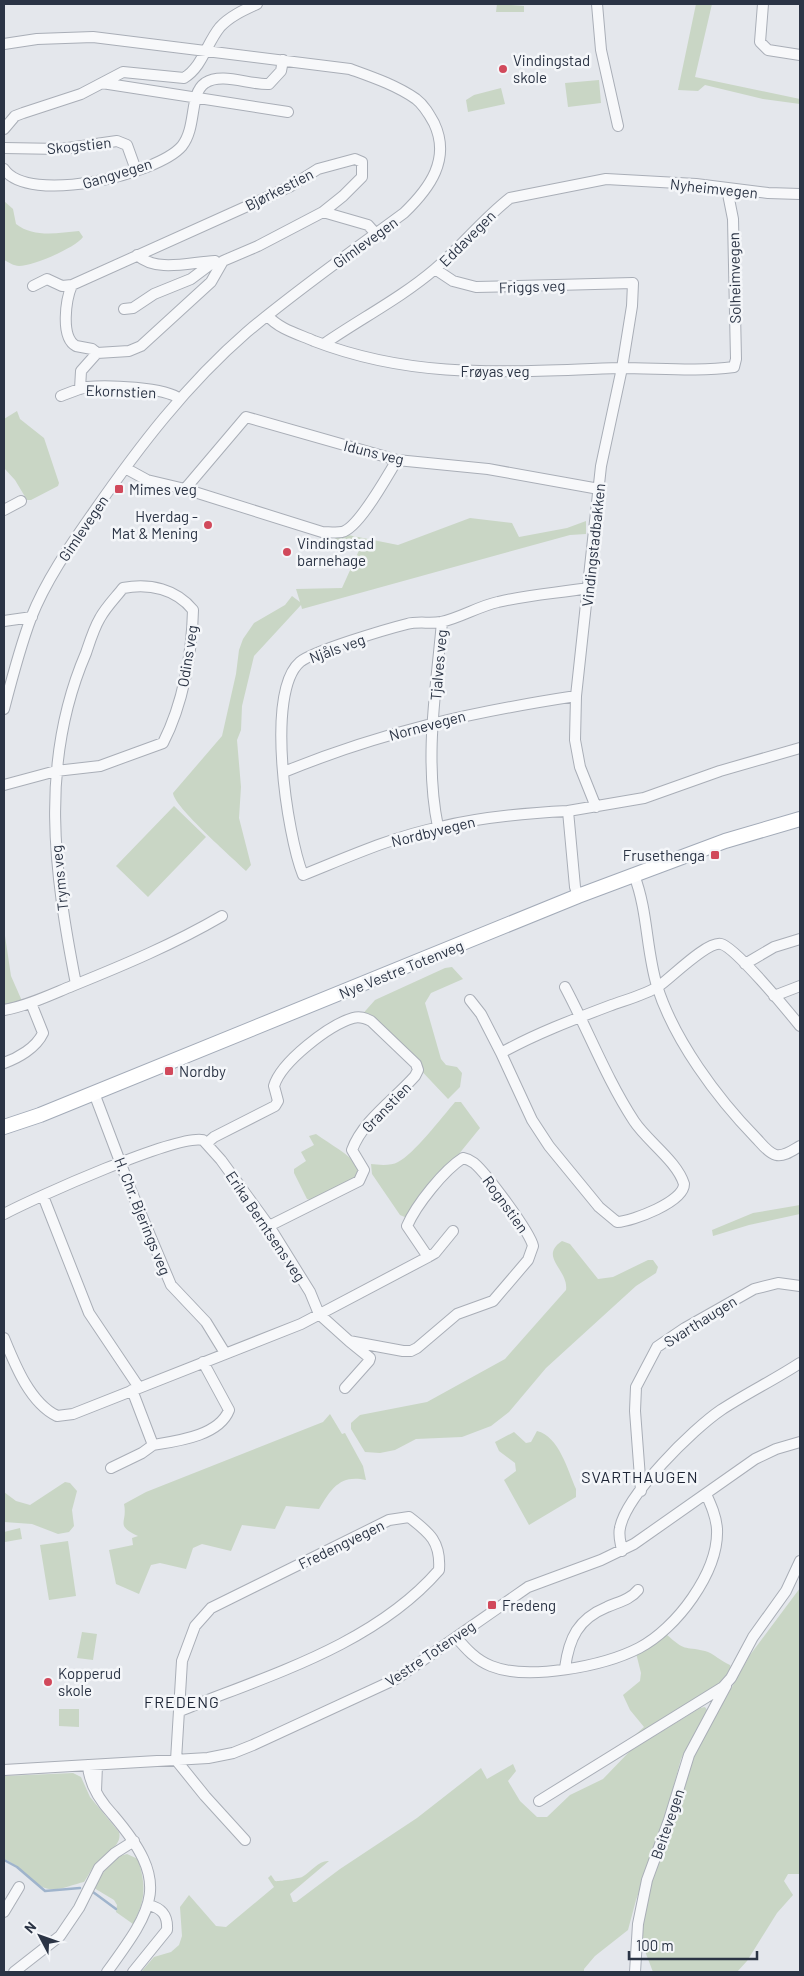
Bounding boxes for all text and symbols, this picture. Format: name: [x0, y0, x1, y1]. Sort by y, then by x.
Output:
place label: Vindingstad skole: [513, 51, 590, 86]
marker: Vindingstad skole: [497, 63, 509, 75]
street label: Skogstien: [46, 133, 112, 157]
street label: Gangvegen: [80, 154, 154, 192]
street label: Bjørkestien: [242, 164, 316, 214]
street label: Nyheimvegen: [669, 174, 759, 202]
street label: Eddavegen: [435, 206, 499, 270]
street label: Gimlevegen: [329, 212, 401, 272]
street label: Solheimvegen: [724, 232, 744, 324]
street label: Friggs veg: [498, 276, 566, 296]
street label: Frøyas veg: [461, 362, 529, 380]
street label: Ekornstien: [85, 381, 157, 401]
street label: Iduns veg: [342, 436, 406, 468]
place label: Mimes veg: [129, 480, 197, 498]
street label: Vindingstadbakken: [578, 482, 608, 608]
marker: Mimes veg: [113, 483, 125, 495]
street label: Gimlevegen: [54, 492, 112, 564]
place label: Hverdag - Mat & Mening: [112, 507, 198, 542]
marker: Hverdag - Mat & Mening: [202, 519, 214, 531]
place label: Vindingstad barnehage: [297, 534, 374, 569]
marker: Vindingstad barnehage: [281, 546, 293, 558]
street label: Odins veg: [173, 624, 201, 688]
street label: Tjalves veg: [426, 629, 450, 701]
street label: Njåls veg: [307, 630, 367, 666]
street label: Nornevegen: [387, 706, 467, 744]
street label: Nordbyvegen: [389, 812, 477, 850]
street label: Tryms veg: [47, 844, 71, 912]
place label: Frusethenga: [623, 846, 705, 864]
marker: Frusethenga: [709, 849, 721, 861]
street label: Nye Vestre Totenveg: [336, 936, 466, 1002]
place label: Nordby: [179, 1062, 226, 1080]
marker: Nordby: [163, 1065, 175, 1077]
street label: Granstien: [358, 1078, 414, 1136]
street label: H. Chr. Bjerings veg: [111, 1154, 175, 1278]
street label: Erika Berntsens veg: [222, 1167, 310, 1285]
street label: Rognstien: [479, 1172, 533, 1236]
street label: Svarthaugen: [660, 1292, 740, 1350]
district label: SVARTHAUGEN: [581, 1467, 699, 1486]
street label: Fredengvegen: [295, 1516, 387, 1572]
place label: Fredeng: [502, 1596, 556, 1614]
marker: Fredeng: [486, 1599, 498, 1611]
street label: Vestre Totenveg: [382, 1616, 478, 1690]
place label: Kopperud skole: [58, 1664, 121, 1699]
marker: Kopperud skole: [42, 1676, 54, 1688]
district label: FREDENG: [144, 1692, 220, 1711]
street label: Beitevegen: [647, 1786, 687, 1862]
north arrow: [15, 1911, 65, 1961]
text: N: [20, 1918, 39, 1936]
scale bar: [629, 1928, 756, 1960]
text: 100 m: [636, 1936, 674, 1954]

